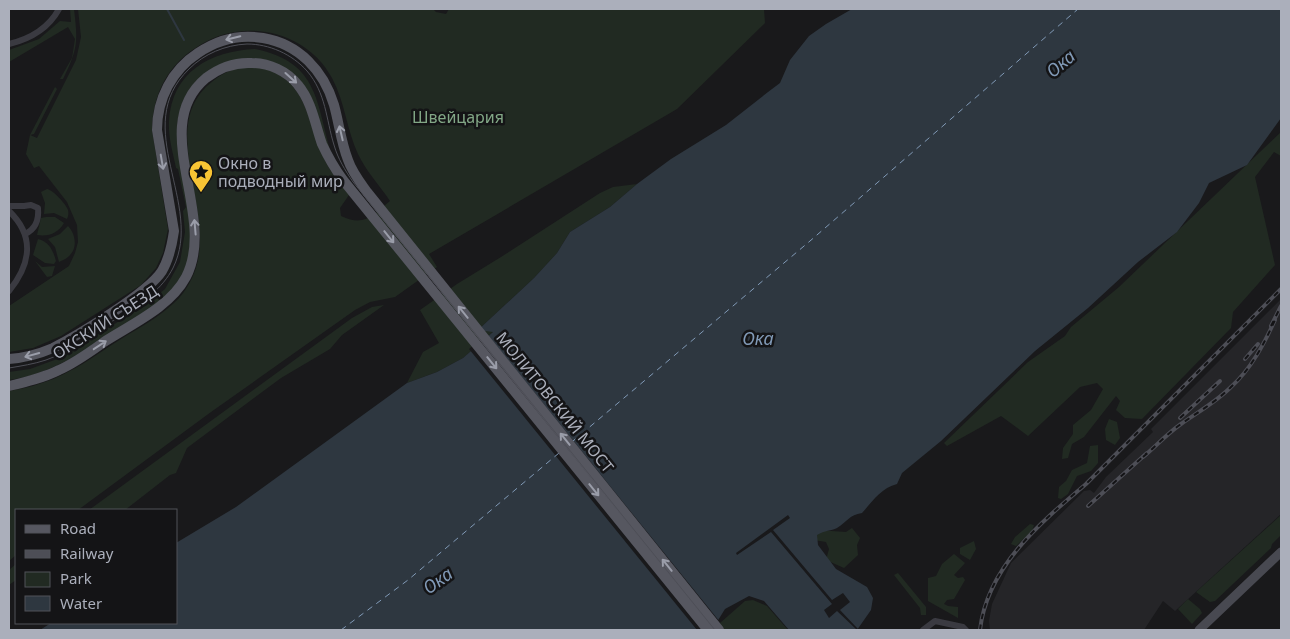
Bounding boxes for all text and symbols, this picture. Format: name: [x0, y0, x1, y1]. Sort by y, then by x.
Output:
one-way arrow: [225, 34, 241, 43]
water label: Ока: [1041, 44, 1080, 83]
one-way arrow: [284, 73, 297, 84]
park label: Швейцария: [412, 106, 504, 128]
one-way arrow: [336, 125, 345, 141]
place label: Окно в подводный мир: [218, 152, 343, 192]
one-way arrow: [158, 154, 168, 170]
place icon: Окно в подводный мир: [188, 159, 214, 193]
one-way arrow: [190, 219, 200, 235]
one-way arrow: [384, 230, 395, 243]
street label: ОКСКИЙ СЪЕЗД: [48, 280, 162, 364]
one-way arrow: [457, 306, 468, 319]
water label: Ока: [742, 326, 774, 350]
street label: МОЛИТОВСКИЙ МОСТ: [491, 327, 619, 477]
one-way arrow: [93, 340, 107, 350]
one-way arrow: [25, 351, 41, 360]
one-way arrow: [486, 357, 497, 370]
one-way arrow: [559, 432, 570, 445]
one-way arrow: [589, 483, 600, 496]
legend: [15, 509, 178, 624]
text: Road: [60, 518, 96, 538]
text: Railway: [60, 543, 114, 563]
one-way arrow: [661, 559, 672, 572]
water label: Ока: [418, 561, 457, 599]
text: Park: [60, 568, 92, 588]
text: Water: [60, 593, 102, 613]

